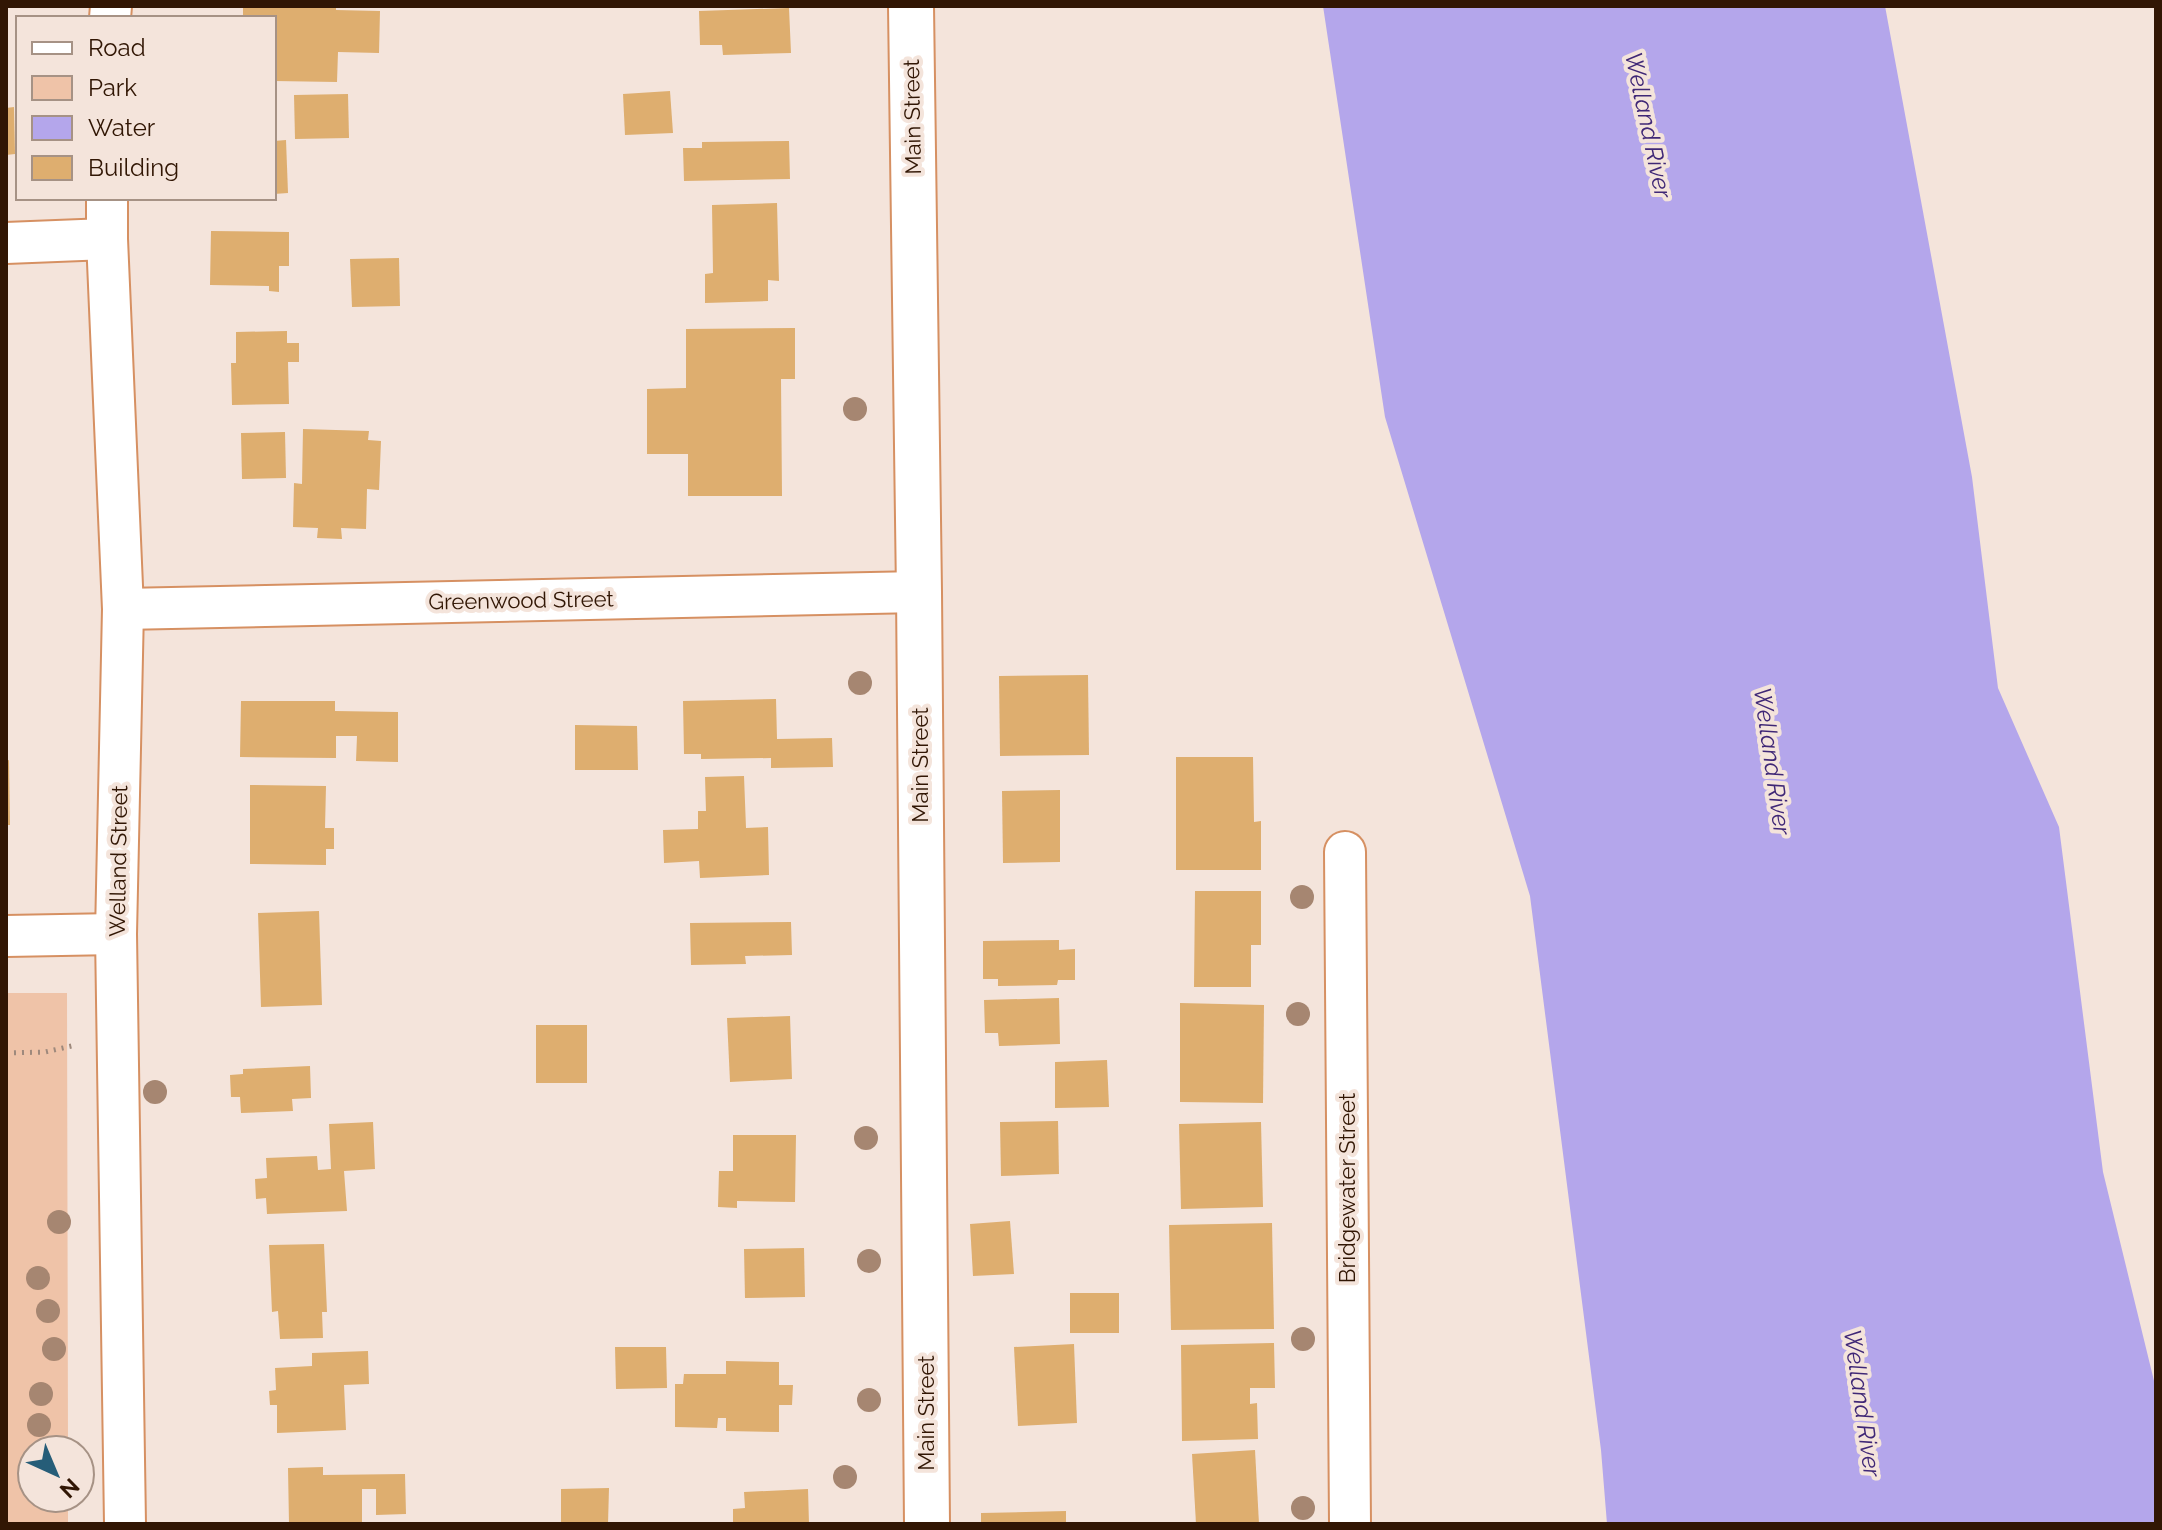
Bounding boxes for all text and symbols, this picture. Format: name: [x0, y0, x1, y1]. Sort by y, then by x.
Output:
legend: [16, 16, 276, 200]
text: Road: [88, 33, 146, 62]
water label: Welland River: [1619, 49, 1678, 201]
street label: Main Street: [898, 58, 926, 175]
text: Park: [88, 73, 137, 102]
text: Water: [88, 113, 156, 142]
text: Building: [88, 153, 179, 182]
street label: Greenwood Street: [428, 585, 615, 615]
water label: Welland River: [1748, 685, 1797, 837]
street label: Main Street: [907, 707, 933, 823]
street label: Welland Street: [104, 784, 132, 937]
street label: Bridgewater Street: [1334, 1092, 1360, 1283]
water label: Welland River: [1838, 1327, 1887, 1479]
street label: Main Street: [913, 1355, 939, 1471]
north arrow: [16, 1434, 96, 1514]
text: N: [55, 1473, 85, 1504]

